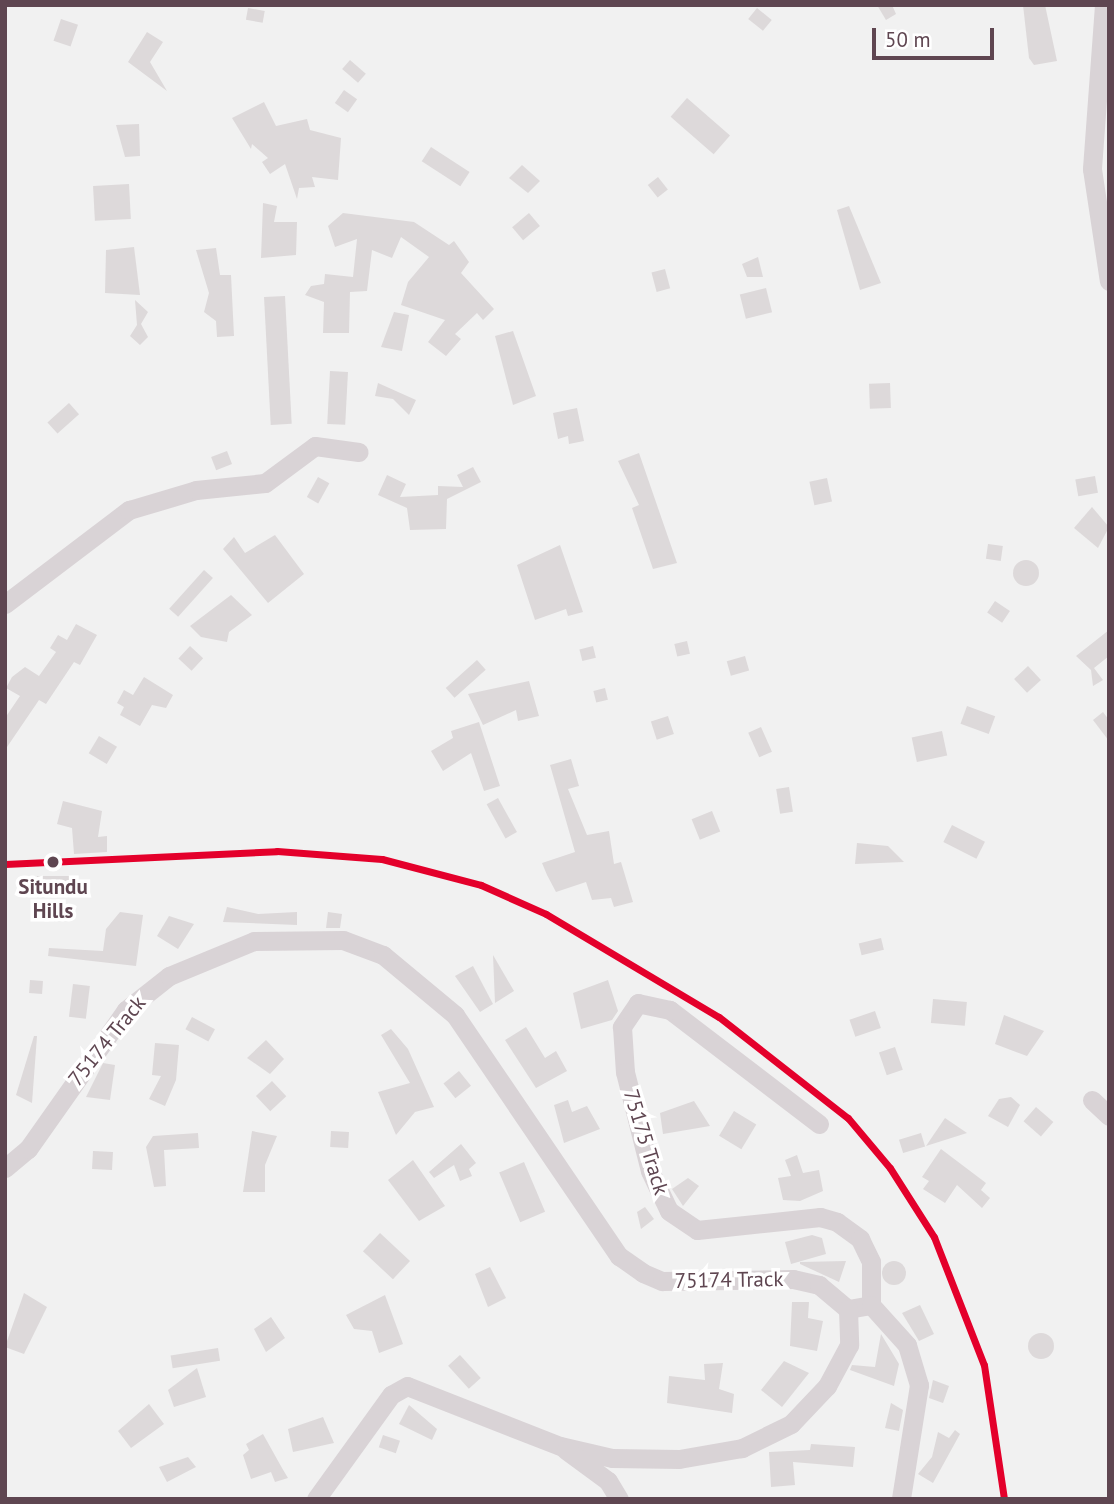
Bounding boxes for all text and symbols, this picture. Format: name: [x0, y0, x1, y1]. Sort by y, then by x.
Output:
scale bar: [876, 14, 998, 58]
text: 50 m: [885, 26, 931, 53]
marker: Situndu Hills: [43, 852, 63, 872]
place label: Situndu Hills: [18, 874, 88, 924]
street label: 75174 Track: [63, 991, 151, 1091]
street label: 75175 Track: [618, 1086, 674, 1198]
street label: 75174 Track: [674, 1266, 784, 1294]

